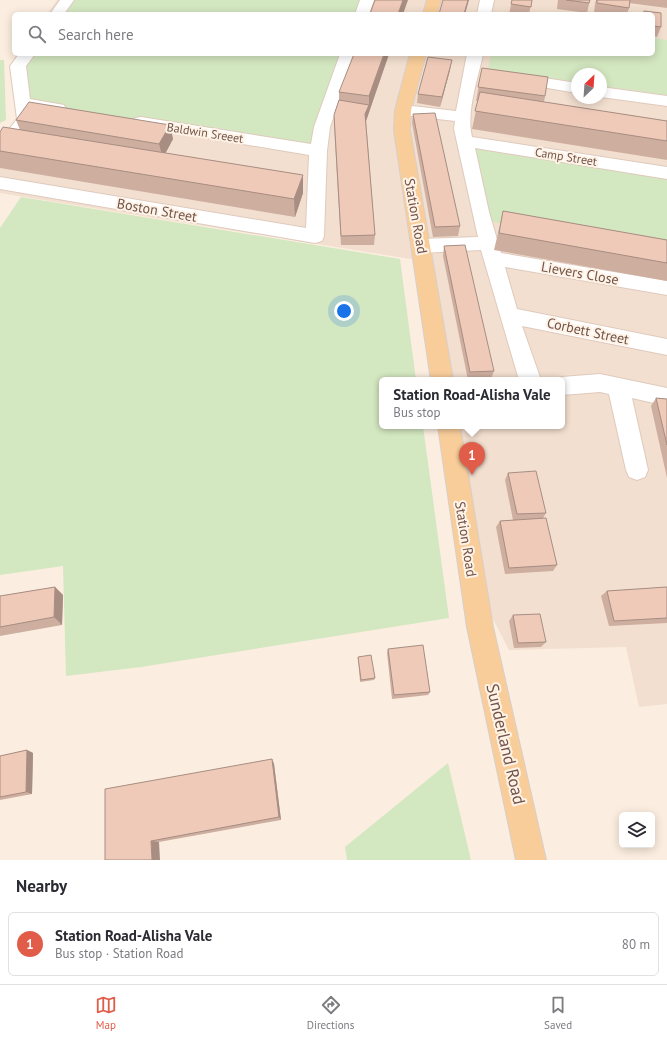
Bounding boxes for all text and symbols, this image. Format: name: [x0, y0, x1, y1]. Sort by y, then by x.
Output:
search box: [12, 12, 655, 56]
icon: search: [26, 23, 48, 45]
text: Search here: [58, 25, 134, 44]
north arrow: [571, 68, 607, 104]
street label: Baldwin Sreeet: [166, 119, 244, 146]
street label: Camp Street: [534, 144, 598, 169]
street label: Station Road: [401, 177, 431, 255]
street label: Boston Street: [116, 194, 199, 226]
street label: Lievers Close: [540, 257, 620, 289]
your location: [334, 301, 354, 321]
street label: Corbett Street: [545, 314, 631, 349]
popup: [379, 377, 565, 429]
text: Station Road-Alisha Vale: [393, 385, 551, 404]
text: Bus stop: [393, 404, 441, 421]
pin: 1: [459, 442, 485, 475]
street label: Station Road: [451, 500, 481, 578]
street label: Sunderland Road: [481, 681, 531, 807]
map controls: [619, 812, 655, 848]
button: layers: [619, 812, 655, 848]
text: Nearby: [16, 875, 67, 897]
text: Station Road-Alisha Vale: [55, 926, 212, 945]
text: 1: [26, 936, 34, 953]
text: 80 m: [622, 936, 650, 953]
text: Bus stop · Station Road: [55, 945, 183, 962]
tab: Map: [95, 994, 117, 1032]
tab: Directions: [307, 994, 354, 1032]
tab: Saved: [544, 994, 572, 1032]

